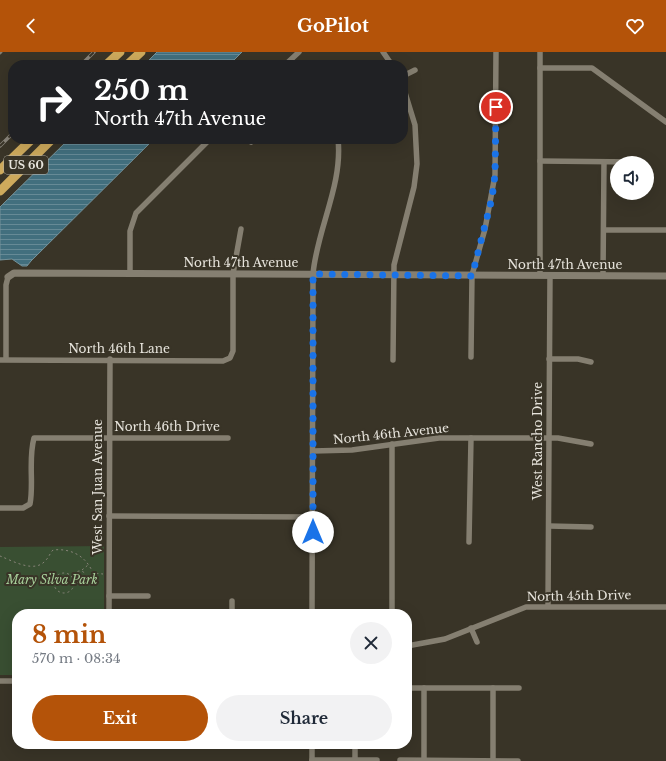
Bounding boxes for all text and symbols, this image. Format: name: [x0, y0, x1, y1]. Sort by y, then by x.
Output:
icon: back: [20, 15, 42, 37]
text: GoPilot: [297, 15, 369, 37]
icon: heart: [624, 15, 646, 37]
text: 250 m: [94, 73, 188, 108]
icon: right: [28, 76, 80, 128]
pin: [479, 90, 513, 124]
icon: arrive: [485, 96, 507, 118]
text: North 47th Avenue: [94, 108, 266, 130]
road number: US 60: [4, 156, 48, 174]
map controls: [610, 156, 654, 200]
button: sound: [610, 156, 654, 200]
street label: North 47th Avenue: [184, 255, 298, 270]
street label: North 47th Avenue: [508, 257, 622, 272]
street label: North 46th Lane: [68, 341, 170, 356]
street label: West Rancho Drive: [530, 382, 545, 501]
street label: West San Juan Avenue: [90, 419, 105, 556]
street label: North 46th Drive: [114, 419, 220, 434]
street label: North 46th Avenue: [332, 420, 450, 447]
position arrow: [292, 511, 334, 553]
park label: Mary Silva Park: [5, 572, 98, 587]
street label: North 45th Drive: [527, 587, 632, 604]
text: 8 min: [32, 620, 106, 649]
button: close: [350, 622, 392, 664]
text: 570 m · 08:34: [32, 650, 121, 667]
button: Exit: [32, 695, 208, 741]
button: Share: [216, 695, 392, 741]

